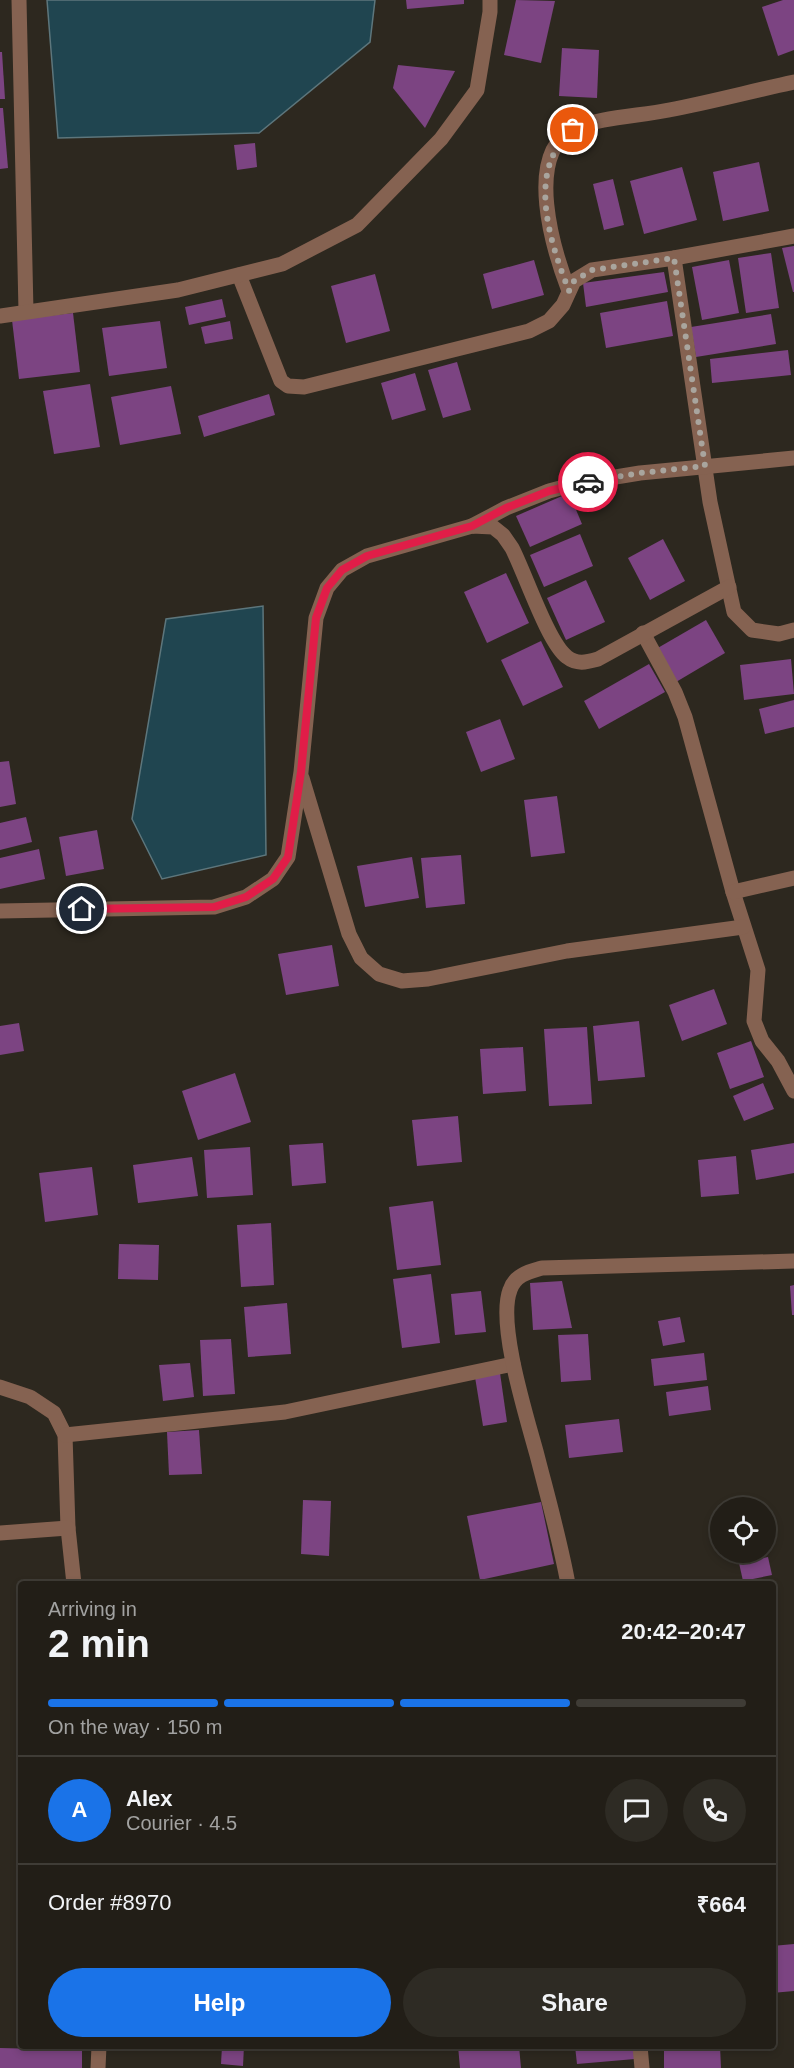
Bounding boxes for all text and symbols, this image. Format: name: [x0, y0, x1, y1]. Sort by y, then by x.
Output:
pin: [547, 104, 598, 155]
icon: bag: [556, 113, 589, 146]
courier: [558, 452, 618, 512]
icon: car: [572, 466, 605, 499]
pin: [56, 883, 107, 934]
icon: home: [65, 892, 98, 925]
map controls: [710, 1497, 776, 1563]
button: locate: [710, 1497, 776, 1563]
text: Arriving in: [48, 1598, 137, 1620]
text: 20:42–20:47: [621, 1619, 746, 1644]
text: 2 min: [48, 1622, 150, 1665]
text: On the way · 150 m: [48, 1716, 223, 1738]
button: chat: [605, 1779, 668, 1842]
button: phone: [683, 1779, 746, 1842]
text: Alex: [126, 1786, 172, 1811]
text: A: [72, 1797, 87, 1822]
text: Courier · 4.5: [126, 1812, 237, 1834]
text: Order #8970: [48, 1890, 172, 1915]
text: ₹664: [697, 1892, 746, 1917]
button: Help: [48, 1968, 391, 2037]
button: Share: [403, 1968, 746, 2037]

